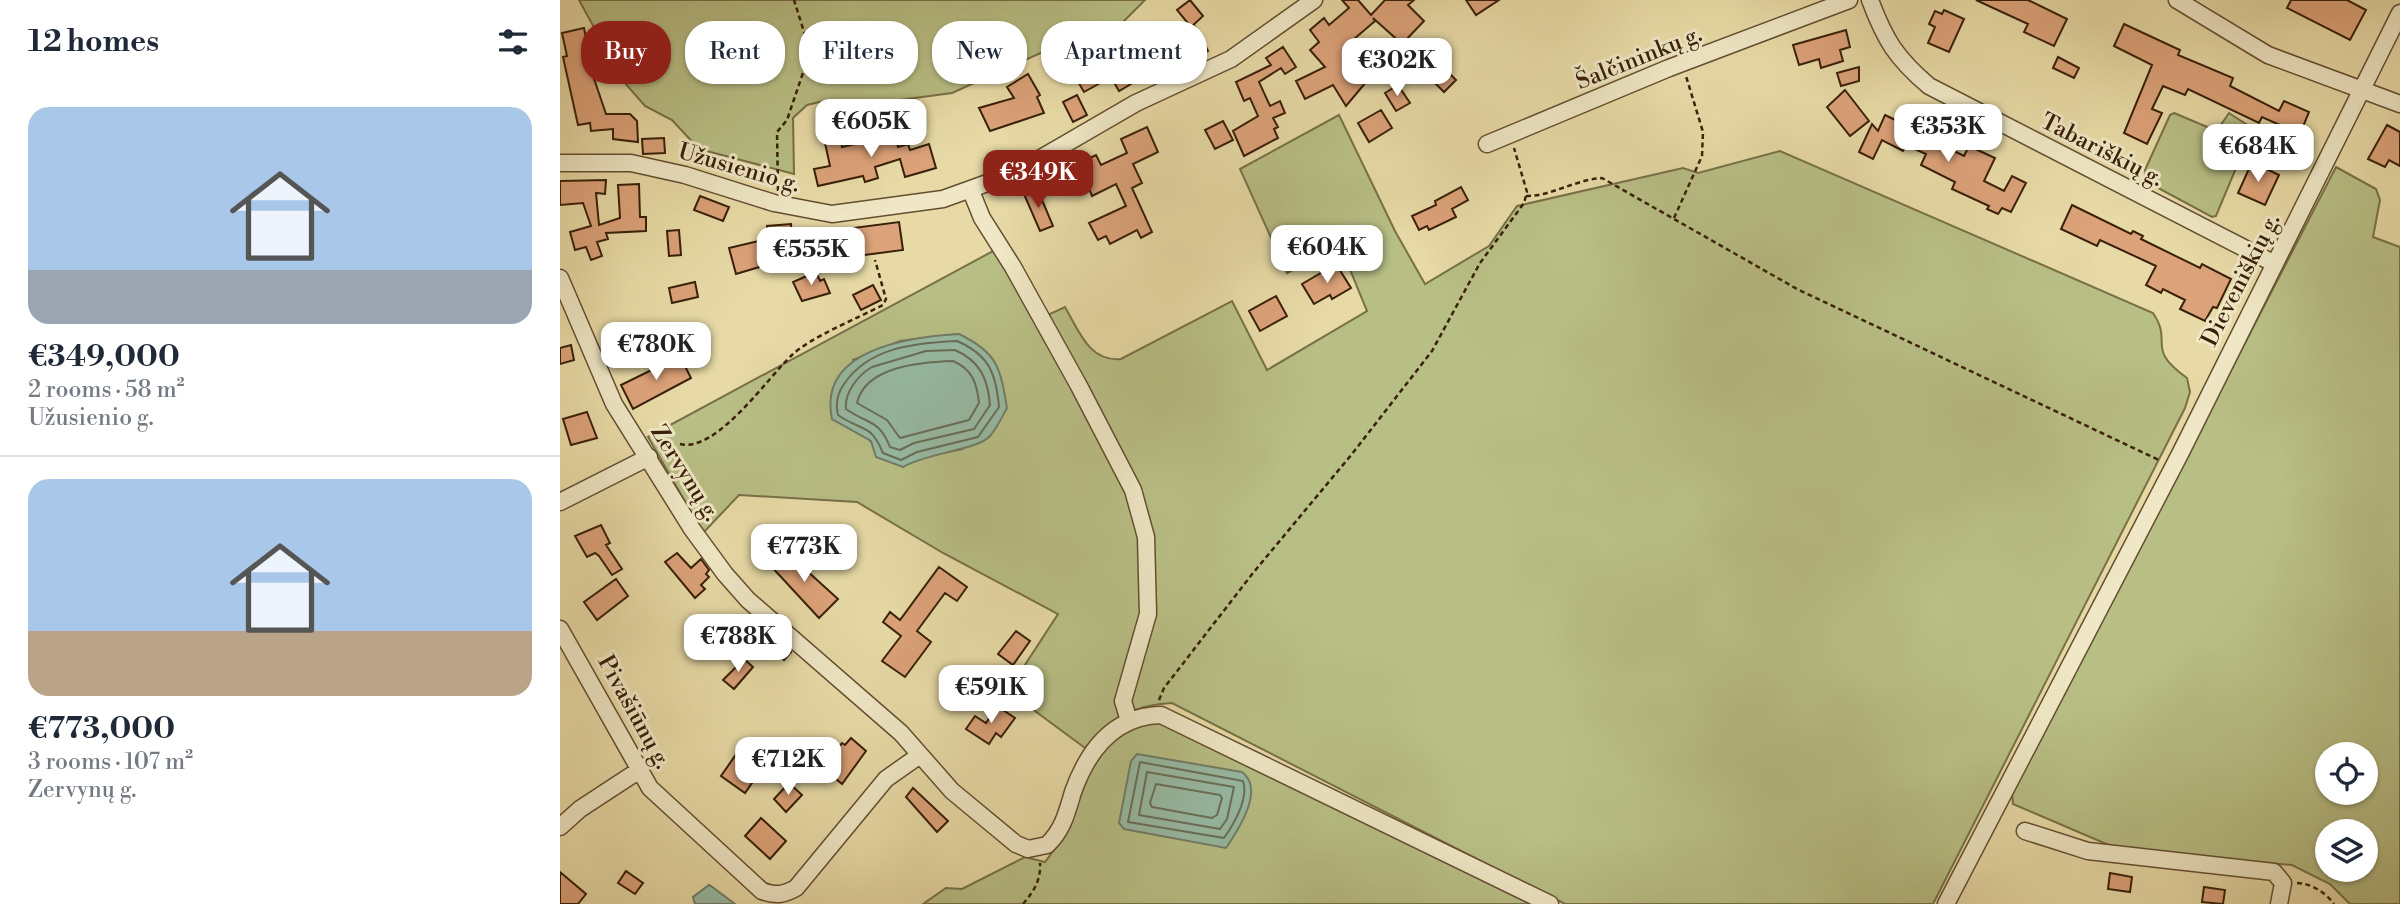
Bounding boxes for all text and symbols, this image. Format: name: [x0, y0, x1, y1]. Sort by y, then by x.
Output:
street label: Šalčininkų g.: [1571, 17, 1706, 96]
chip: Buy: [581, 21, 671, 84]
chip: Rent: [685, 21, 785, 84]
chip: Filters: [799, 21, 918, 84]
chip: New: [932, 21, 1027, 84]
chip: Apartment: [1041, 21, 1207, 84]
text: 12 homes: [28, 23, 159, 61]
icon: filters: [494, 23, 532, 61]
pin: €302K: [1348, 38, 1446, 98]
text: €302K: [1358, 47, 1436, 75]
pin: €605K: [822, 100, 920, 159]
pin: €353K: [1899, 104, 1997, 164]
street label: Tabariškių g.: [2036, 107, 2168, 193]
text: €605K: [831, 108, 911, 136]
text: €353K: [1910, 113, 1986, 141]
pin: €684K: [2209, 124, 2307, 184]
text: €684K: [2219, 133, 2297, 161]
street label: Užusienio g.: [675, 137, 803, 199]
pin: €349K: [989, 150, 1087, 210]
icon: home: [217, 153, 343, 279]
text: €349K: [999, 159, 1077, 187]
street label: Dieveniškių g.: [2196, 209, 2286, 351]
pin: €604K: [1278, 226, 1376, 285]
pin: €555K: [762, 228, 860, 287]
text: €604K: [1287, 234, 1367, 262]
text: €555K: [773, 236, 849, 264]
pin: €780K: [607, 322, 705, 382]
text: €780K: [617, 331, 695, 359]
text: €349,000: [28, 338, 180, 376]
text: 2 rooms · 58 m²: [28, 376, 185, 404]
text: Užusienio g.: [28, 404, 154, 432]
street label: Zervynų g.: [644, 420, 726, 526]
pin: €773K: [755, 524, 853, 584]
icon: home: [217, 525, 343, 651]
text: €773K: [767, 533, 841, 561]
pin: €788K: [689, 614, 787, 674]
text: €788K: [700, 623, 776, 651]
street label: Pivašiūnų g.: [591, 650, 677, 774]
pin: €591K: [942, 666, 1040, 725]
text: €591K: [955, 674, 1027, 702]
text: €773,000: [28, 710, 175, 748]
pin: €712K: [739, 738, 837, 797]
map controls: [2315, 742, 2378, 882]
button: locate: [2315, 742, 2378, 805]
text: €712K: [751, 746, 825, 774]
text: 3 rooms · 107 m²: [28, 748, 193, 776]
text: Zervynų g.: [28, 776, 136, 804]
button: layers: [2315, 819, 2378, 882]

